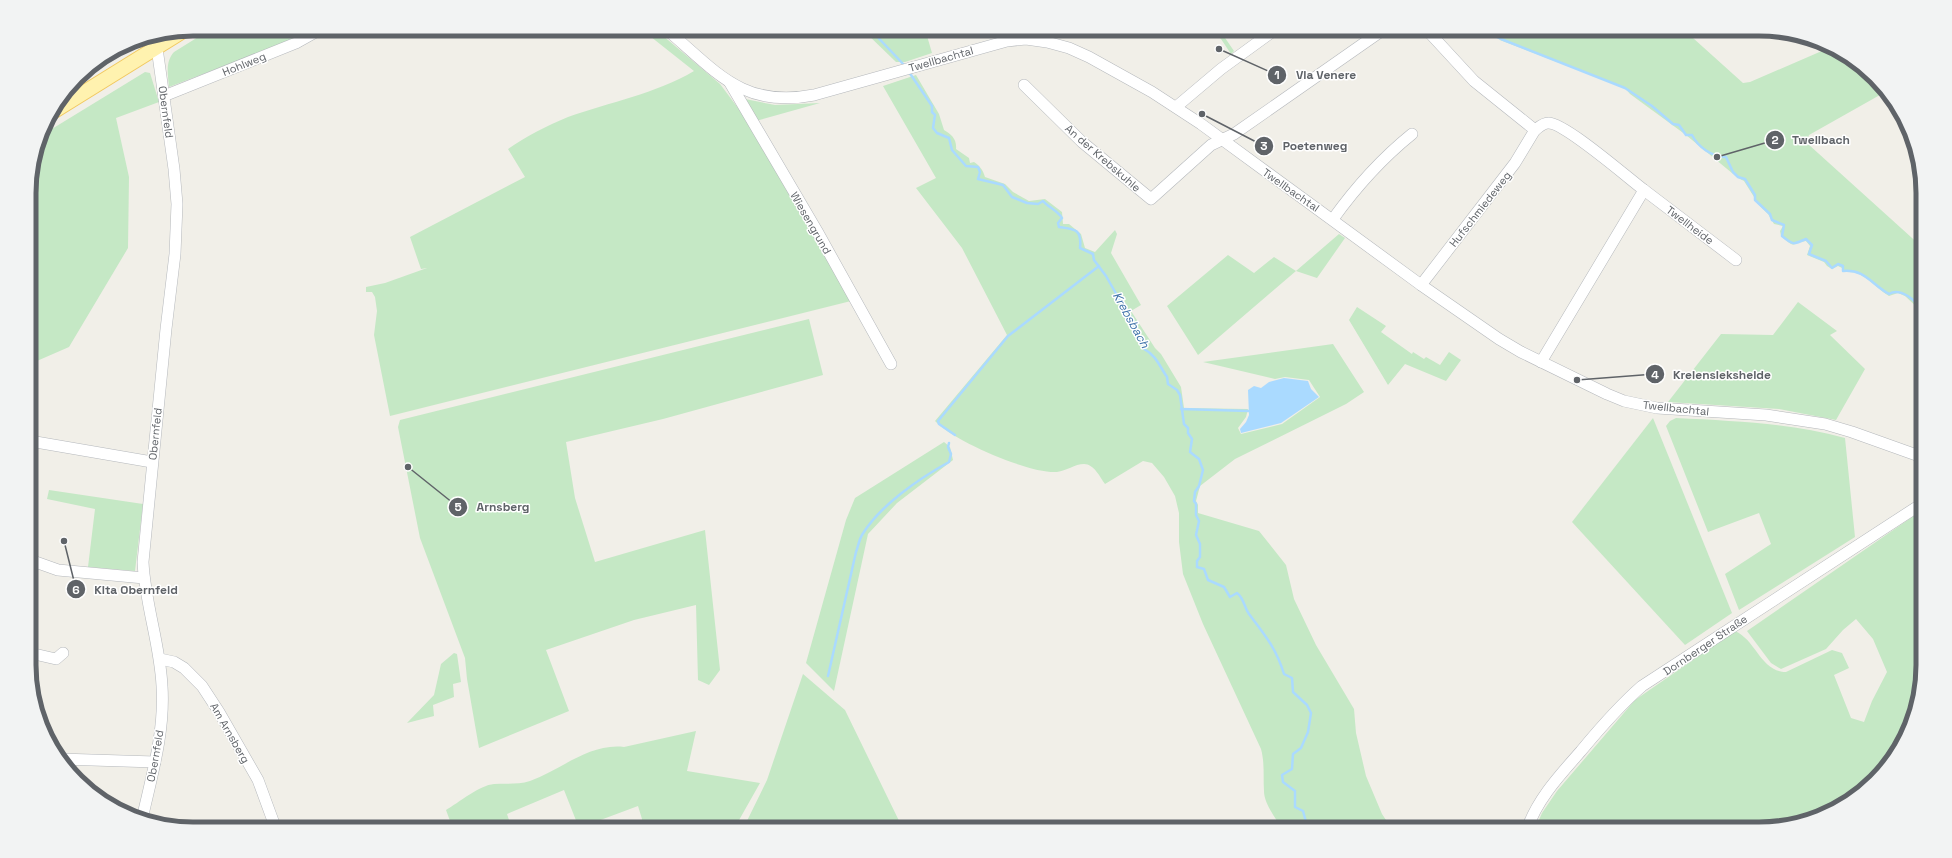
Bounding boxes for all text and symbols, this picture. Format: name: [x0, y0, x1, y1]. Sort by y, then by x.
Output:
street label: Twellbachtal: [907, 43, 975, 75]
street label: Hohlweg: [220, 49, 268, 79]
callout: Via Venere: [1267, 63, 1364, 87]
text: 1: [1274, 67, 1280, 83]
text: Via Venere: [1296, 67, 1356, 83]
street label: Obernfeld: [155, 85, 177, 139]
street label: An der Krebskuhle: [1062, 121, 1144, 195]
callout: Twellbach: [1765, 128, 1858, 152]
text: 2: [1771, 132, 1779, 148]
text: Twellbach: [1792, 132, 1850, 148]
callout: Poetenweg: [1254, 134, 1355, 158]
text: 3: [1260, 138, 1268, 154]
text: Poetenweg: [1283, 138, 1347, 154]
street label: Twellbachtal: [1260, 165, 1322, 215]
street label: Hufschmiedeweg: [1446, 168, 1514, 250]
street label: Wiesengrund: [788, 189, 834, 257]
street label: Twellheide: [1664, 203, 1716, 247]
water label: Krebsbach: [1109, 289, 1153, 351]
callout: Kreiensieksheide: [1645, 362, 1778, 386]
text: 4: [1651, 367, 1659, 383]
text: Kreiensieksheide: [1673, 367, 1771, 383]
street label: Twellbachtal: [1642, 398, 1710, 418]
street label: Obernfeld: [145, 407, 165, 461]
callout: Arnsberg: [448, 495, 537, 519]
text: 5: [454, 499, 462, 515]
text: Arnsberg: [477, 499, 529, 515]
callout: Kita Obernfeld: [66, 577, 186, 601]
text: 6: [72, 582, 80, 598]
text: Kita Obernfeld: [94, 582, 178, 598]
street label: Dornberger Straße: [1660, 612, 1750, 678]
street label: Am Arnsberg: [207, 700, 253, 766]
street label: Obernfeld: [144, 729, 166, 783]

